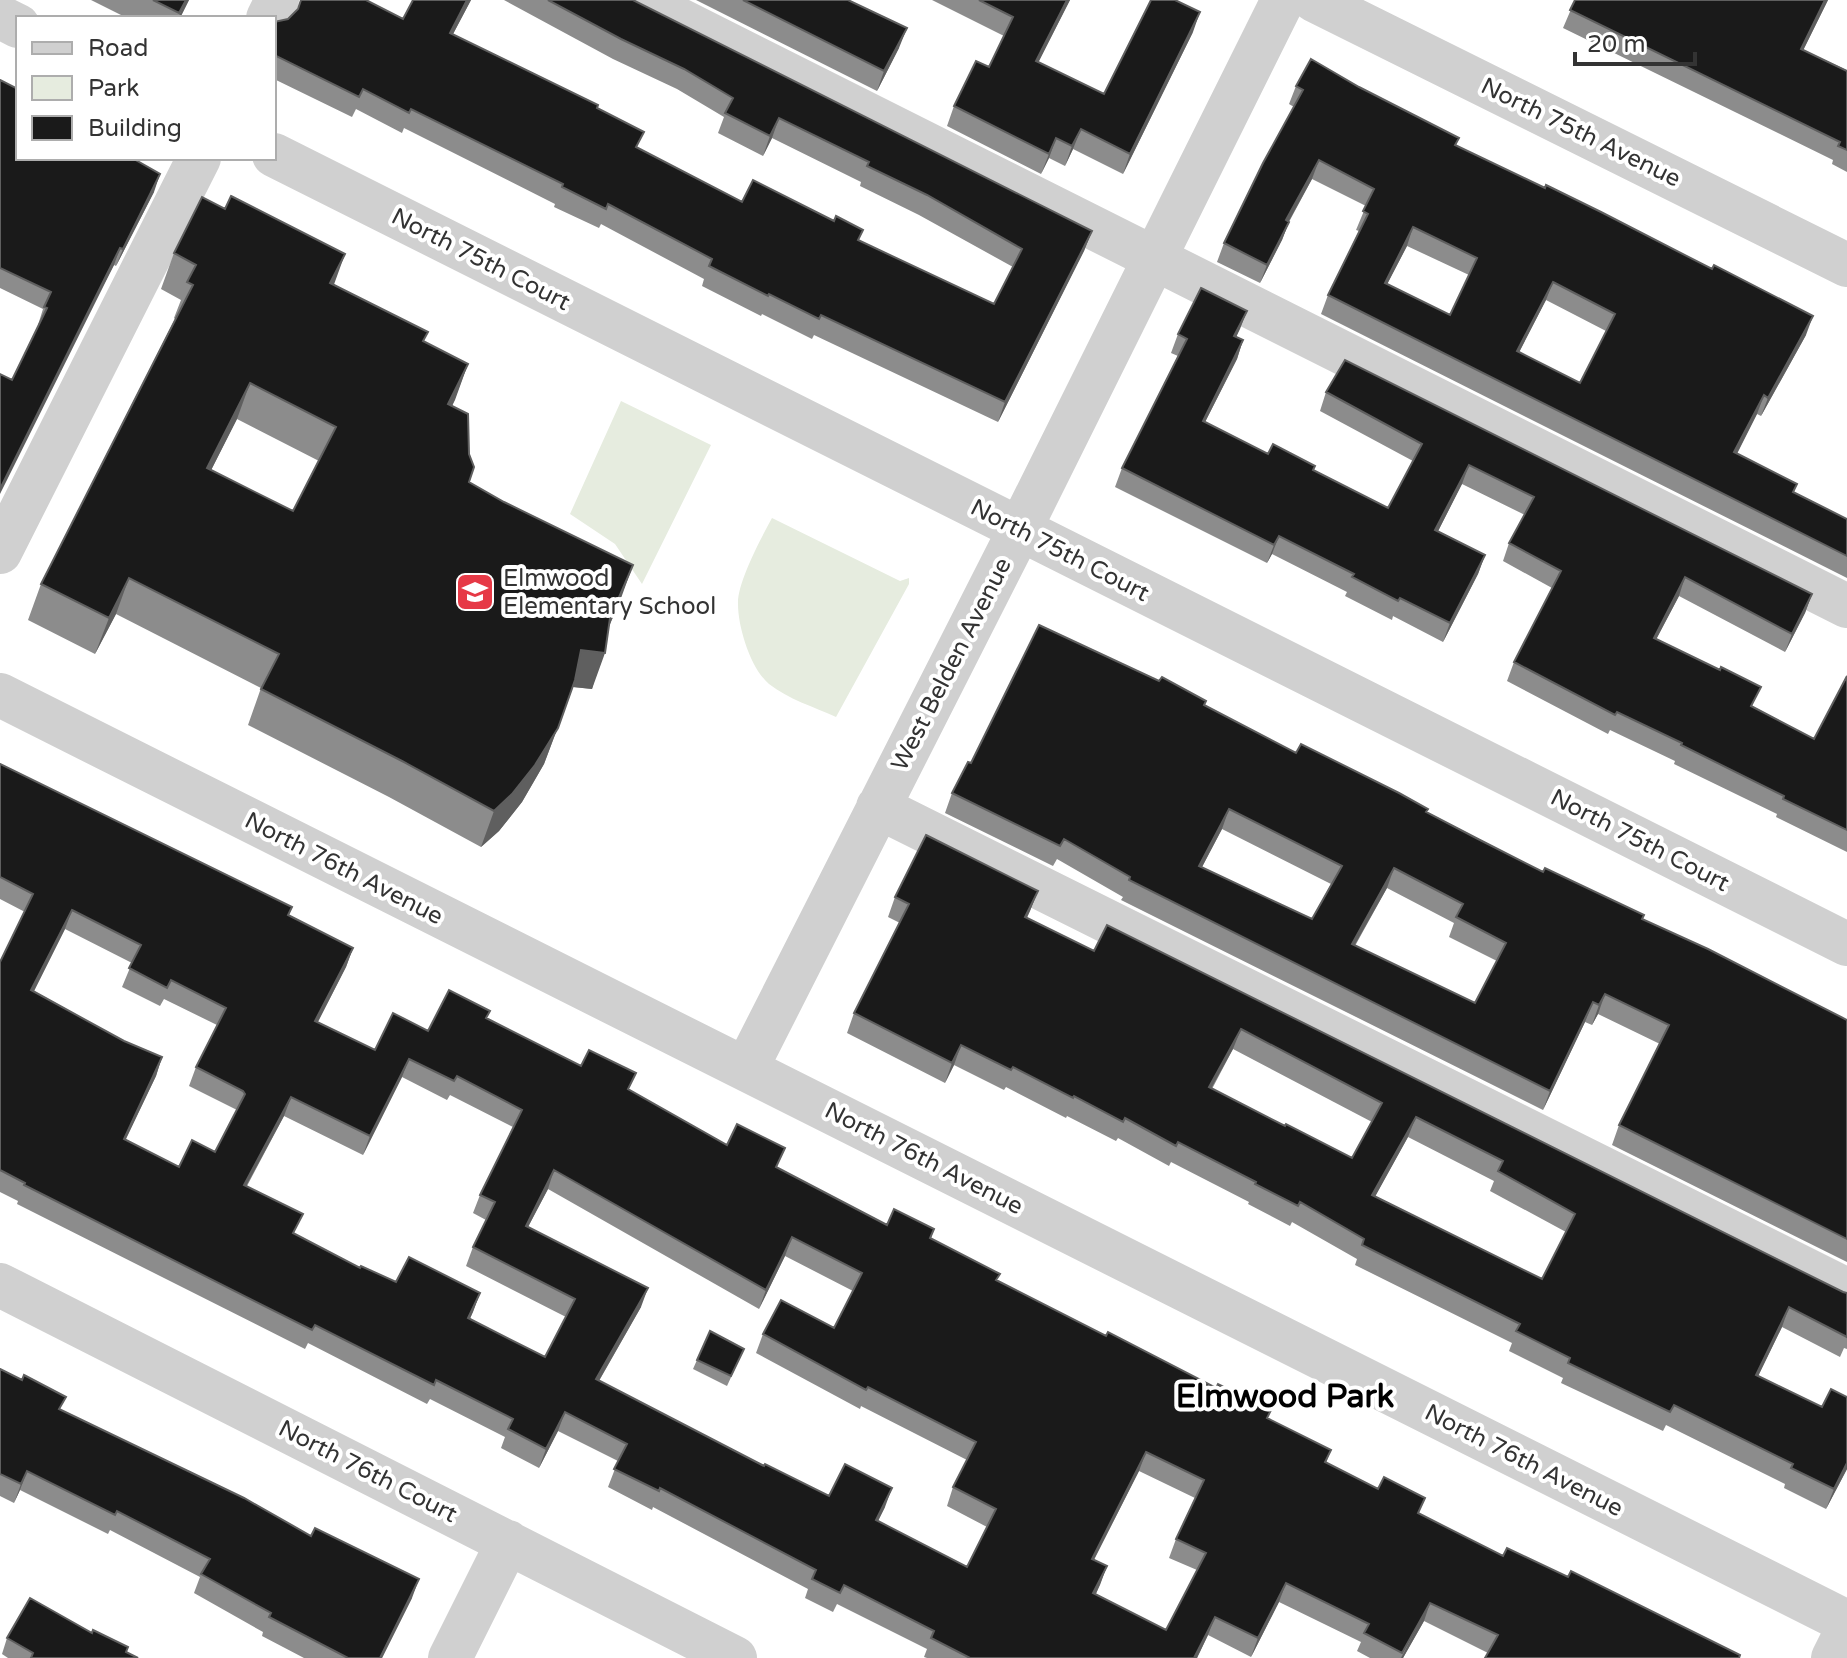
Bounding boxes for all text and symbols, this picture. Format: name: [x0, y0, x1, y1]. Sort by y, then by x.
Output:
legend: [16, 16, 276, 160]
scale bar: [1575, 16, 1695, 66]
text: 20 m: [1587, 30, 1645, 59]
text: Road: [88, 34, 148, 63]
street label: North 75th Avenue: [1476, 71, 1685, 193]
text: Park: [88, 74, 139, 103]
text: Building: [88, 114, 182, 143]
street label: North 75th Court: [387, 202, 575, 317]
street label: North 75th Court: [966, 493, 1154, 608]
street label: West Belden Avenue: [885, 553, 1018, 776]
place label: Elmwood Elementary School: [503, 564, 716, 621]
school or university icon: Elmwood Elementary School: [454, 571, 496, 613]
street label: North 75th Court: [1546, 783, 1734, 898]
street label: North 76th Avenue: [240, 806, 448, 931]
street label: North 76th Avenue: [820, 1096, 1028, 1221]
district label: Elmwood Park: [1176, 1378, 1394, 1416]
street label: North 76th Avenue: [1420, 1398, 1628, 1523]
street label: North 76th Court: [274, 1414, 462, 1529]

